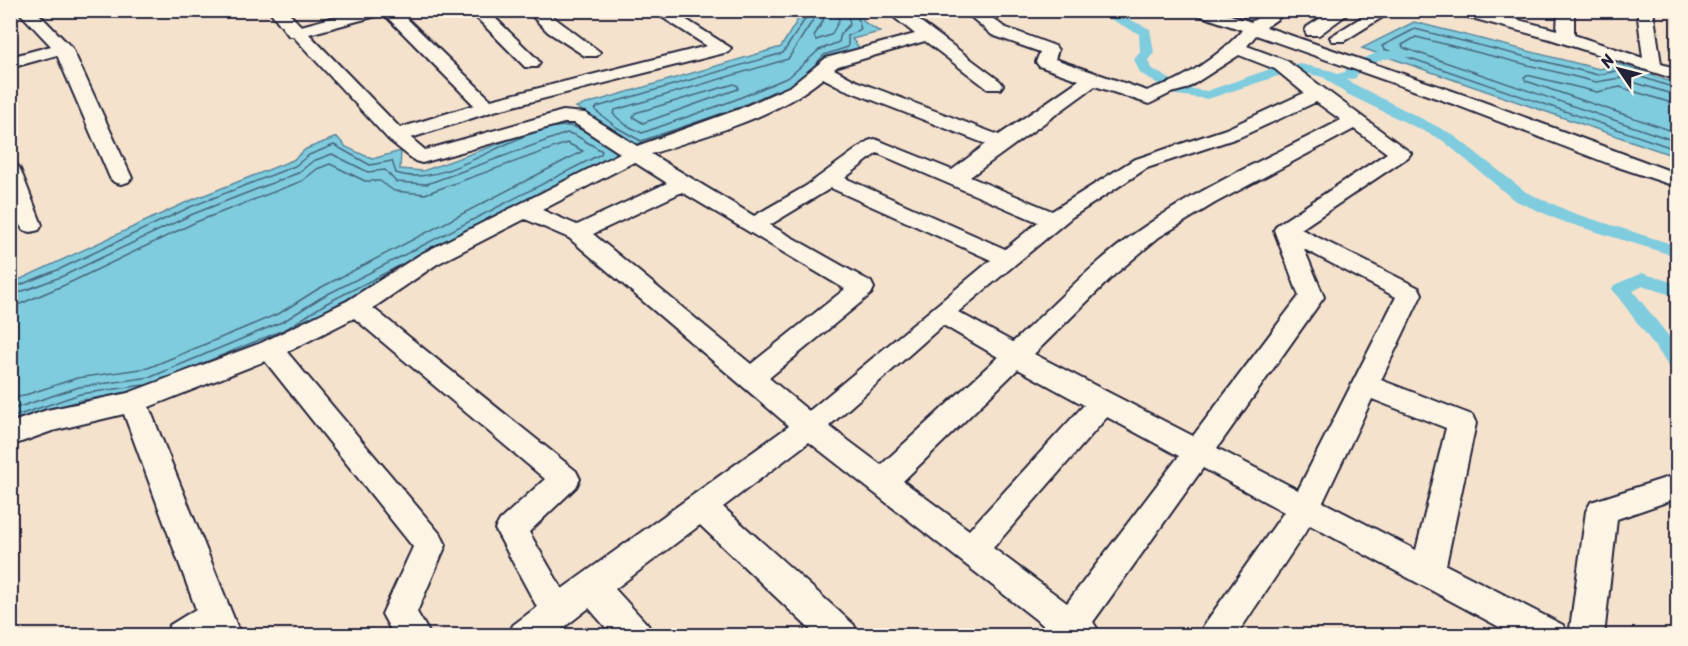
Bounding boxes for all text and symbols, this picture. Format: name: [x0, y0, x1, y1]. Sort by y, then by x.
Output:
north arrow: [1589, 39, 1649, 99]
text: N: [1591, 47, 1623, 74]

